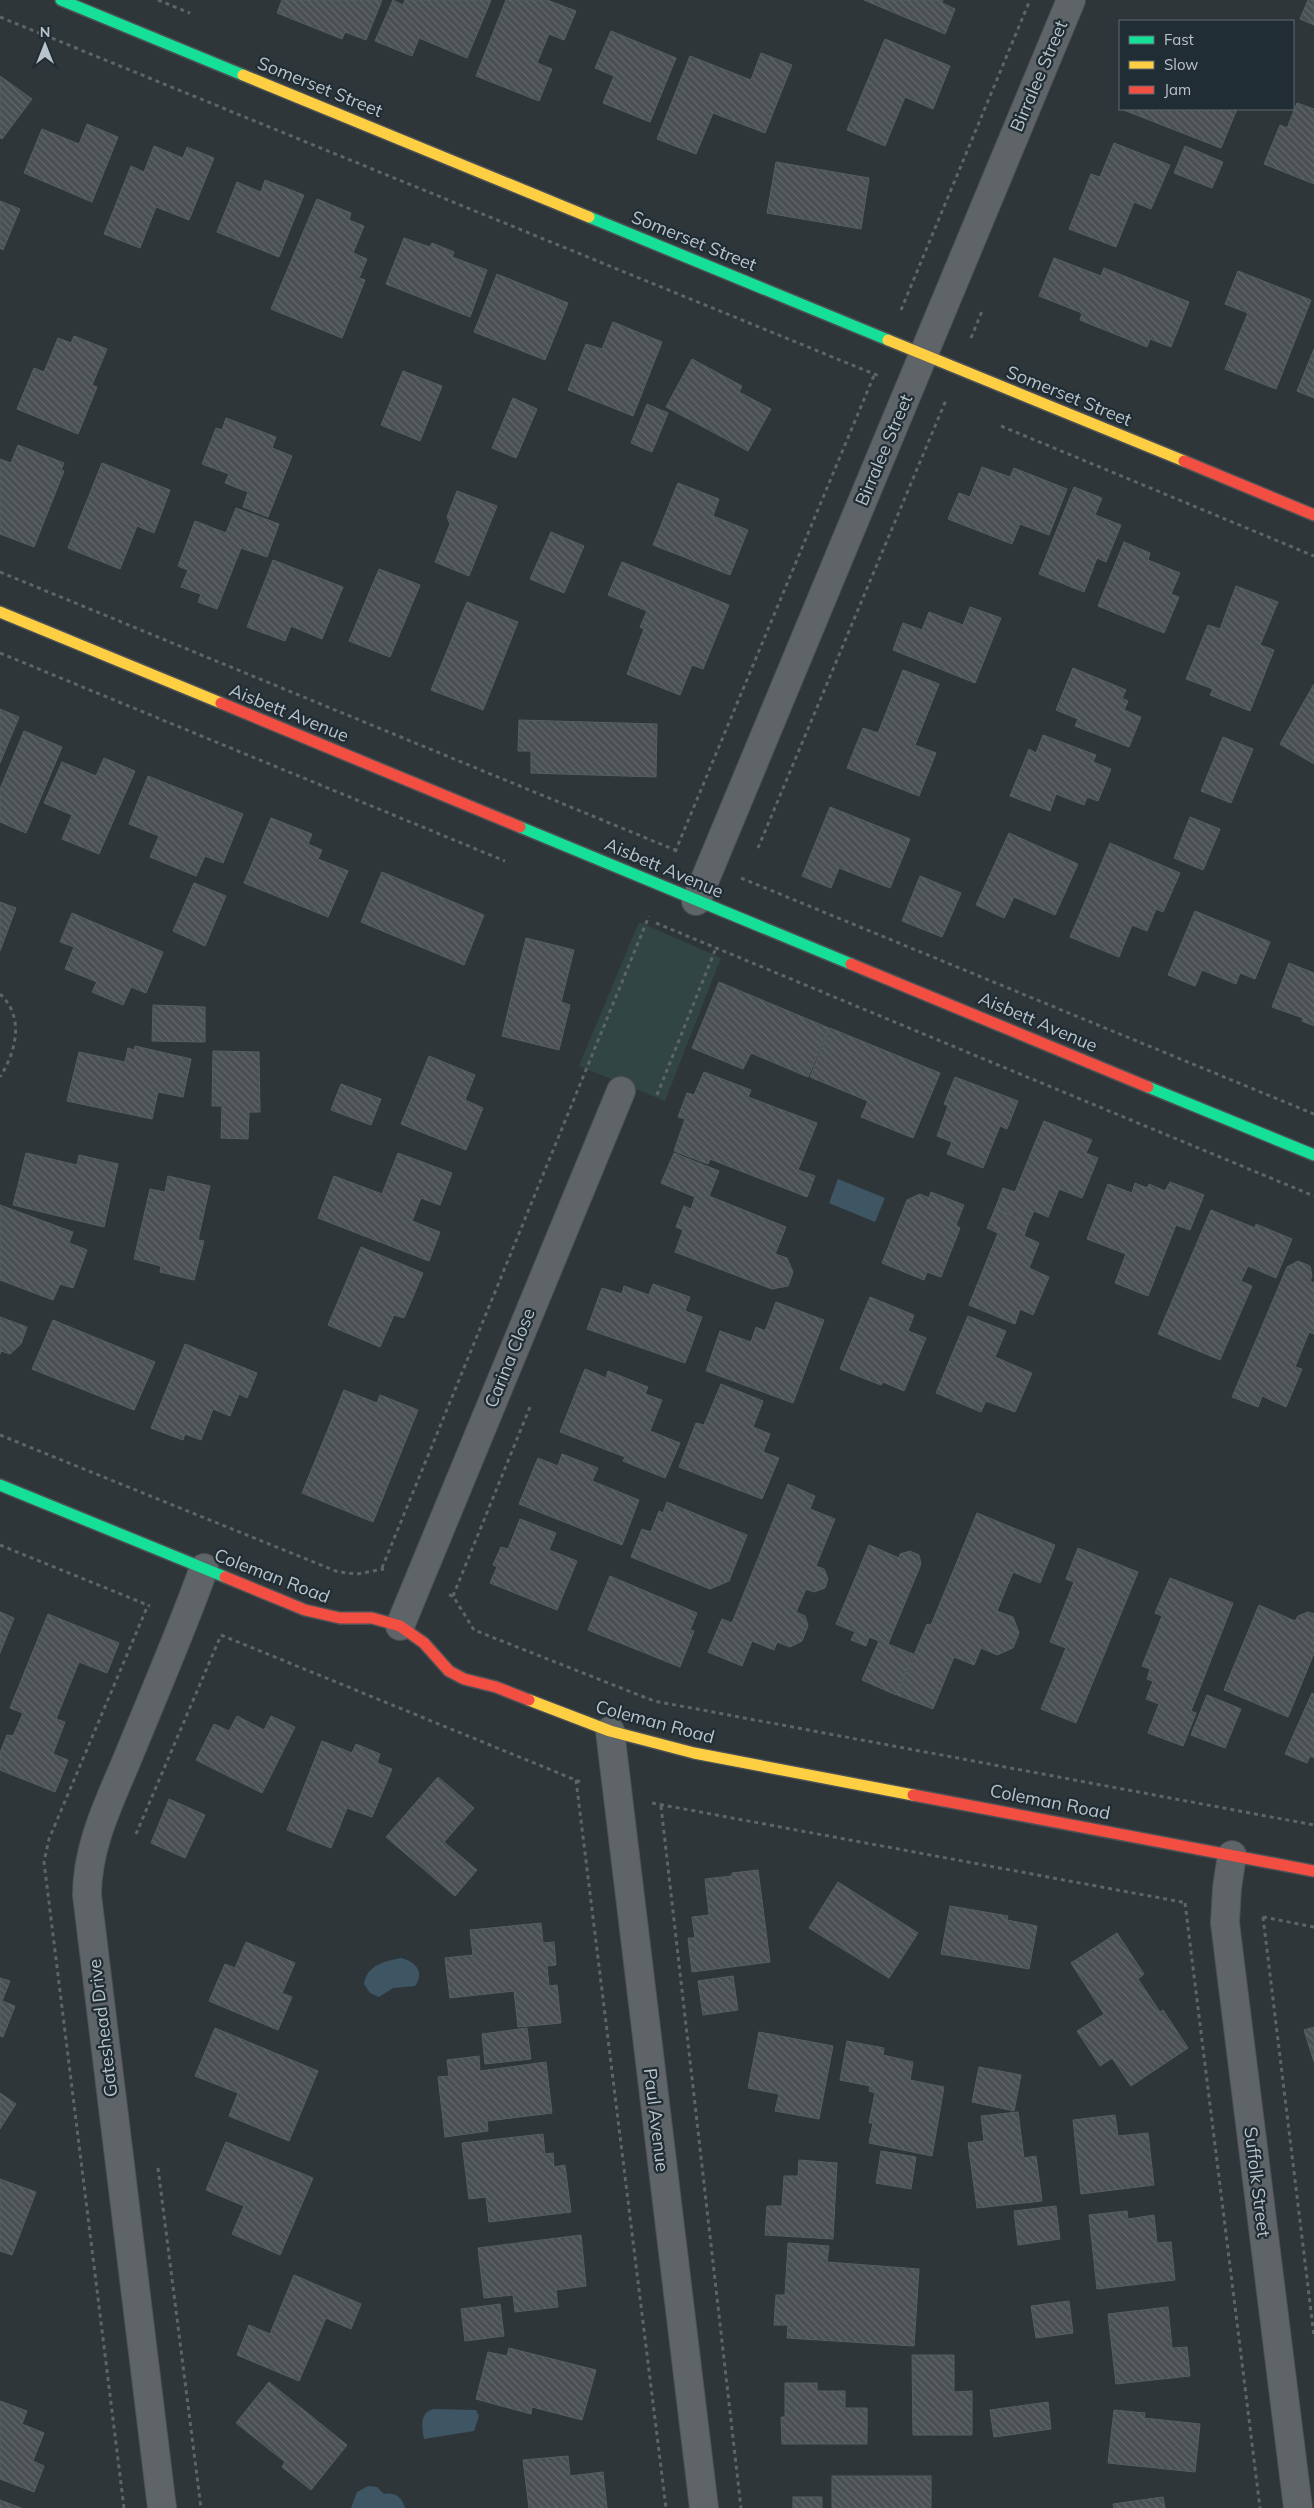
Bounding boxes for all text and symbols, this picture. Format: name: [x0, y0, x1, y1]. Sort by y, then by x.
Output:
street label: Birralee Street: [1005, 17, 1072, 135]
north arrow: [20, 20, 70, 70]
legend: [1119, 20, 1294, 110]
text: N: [40, 23, 50, 41]
text: Fast: [1164, 30, 1194, 49]
street label: Somerset Street: [254, 51, 386, 122]
text: Slow: [1164, 55, 1198, 74]
text: Jam: [1164, 80, 1191, 99]
street label: Somerset Street: [628, 205, 760, 276]
street label: Somerset Street: [1003, 360, 1135, 431]
street label: Birralee Street: [850, 391, 917, 509]
street label: Aisbett Avenue: [226, 678, 352, 747]
street label: Aisbett Avenue: [601, 832, 727, 903]
street label: Aisbett Avenue: [975, 986, 1101, 1057]
street label: Carina Close: [479, 1305, 540, 1411]
street label: Coleman Road: [211, 1543, 333, 1608]
street label: Coleman Road: [593, 1695, 717, 1748]
street label: Coleman Road: [988, 1779, 1112, 1824]
street label: Gateshead Drive: [83, 1958, 122, 2098]
street label: Paul Avenue: [639, 2067, 674, 2173]
street label: Suffolk Street: [1239, 2125, 1276, 2239]

